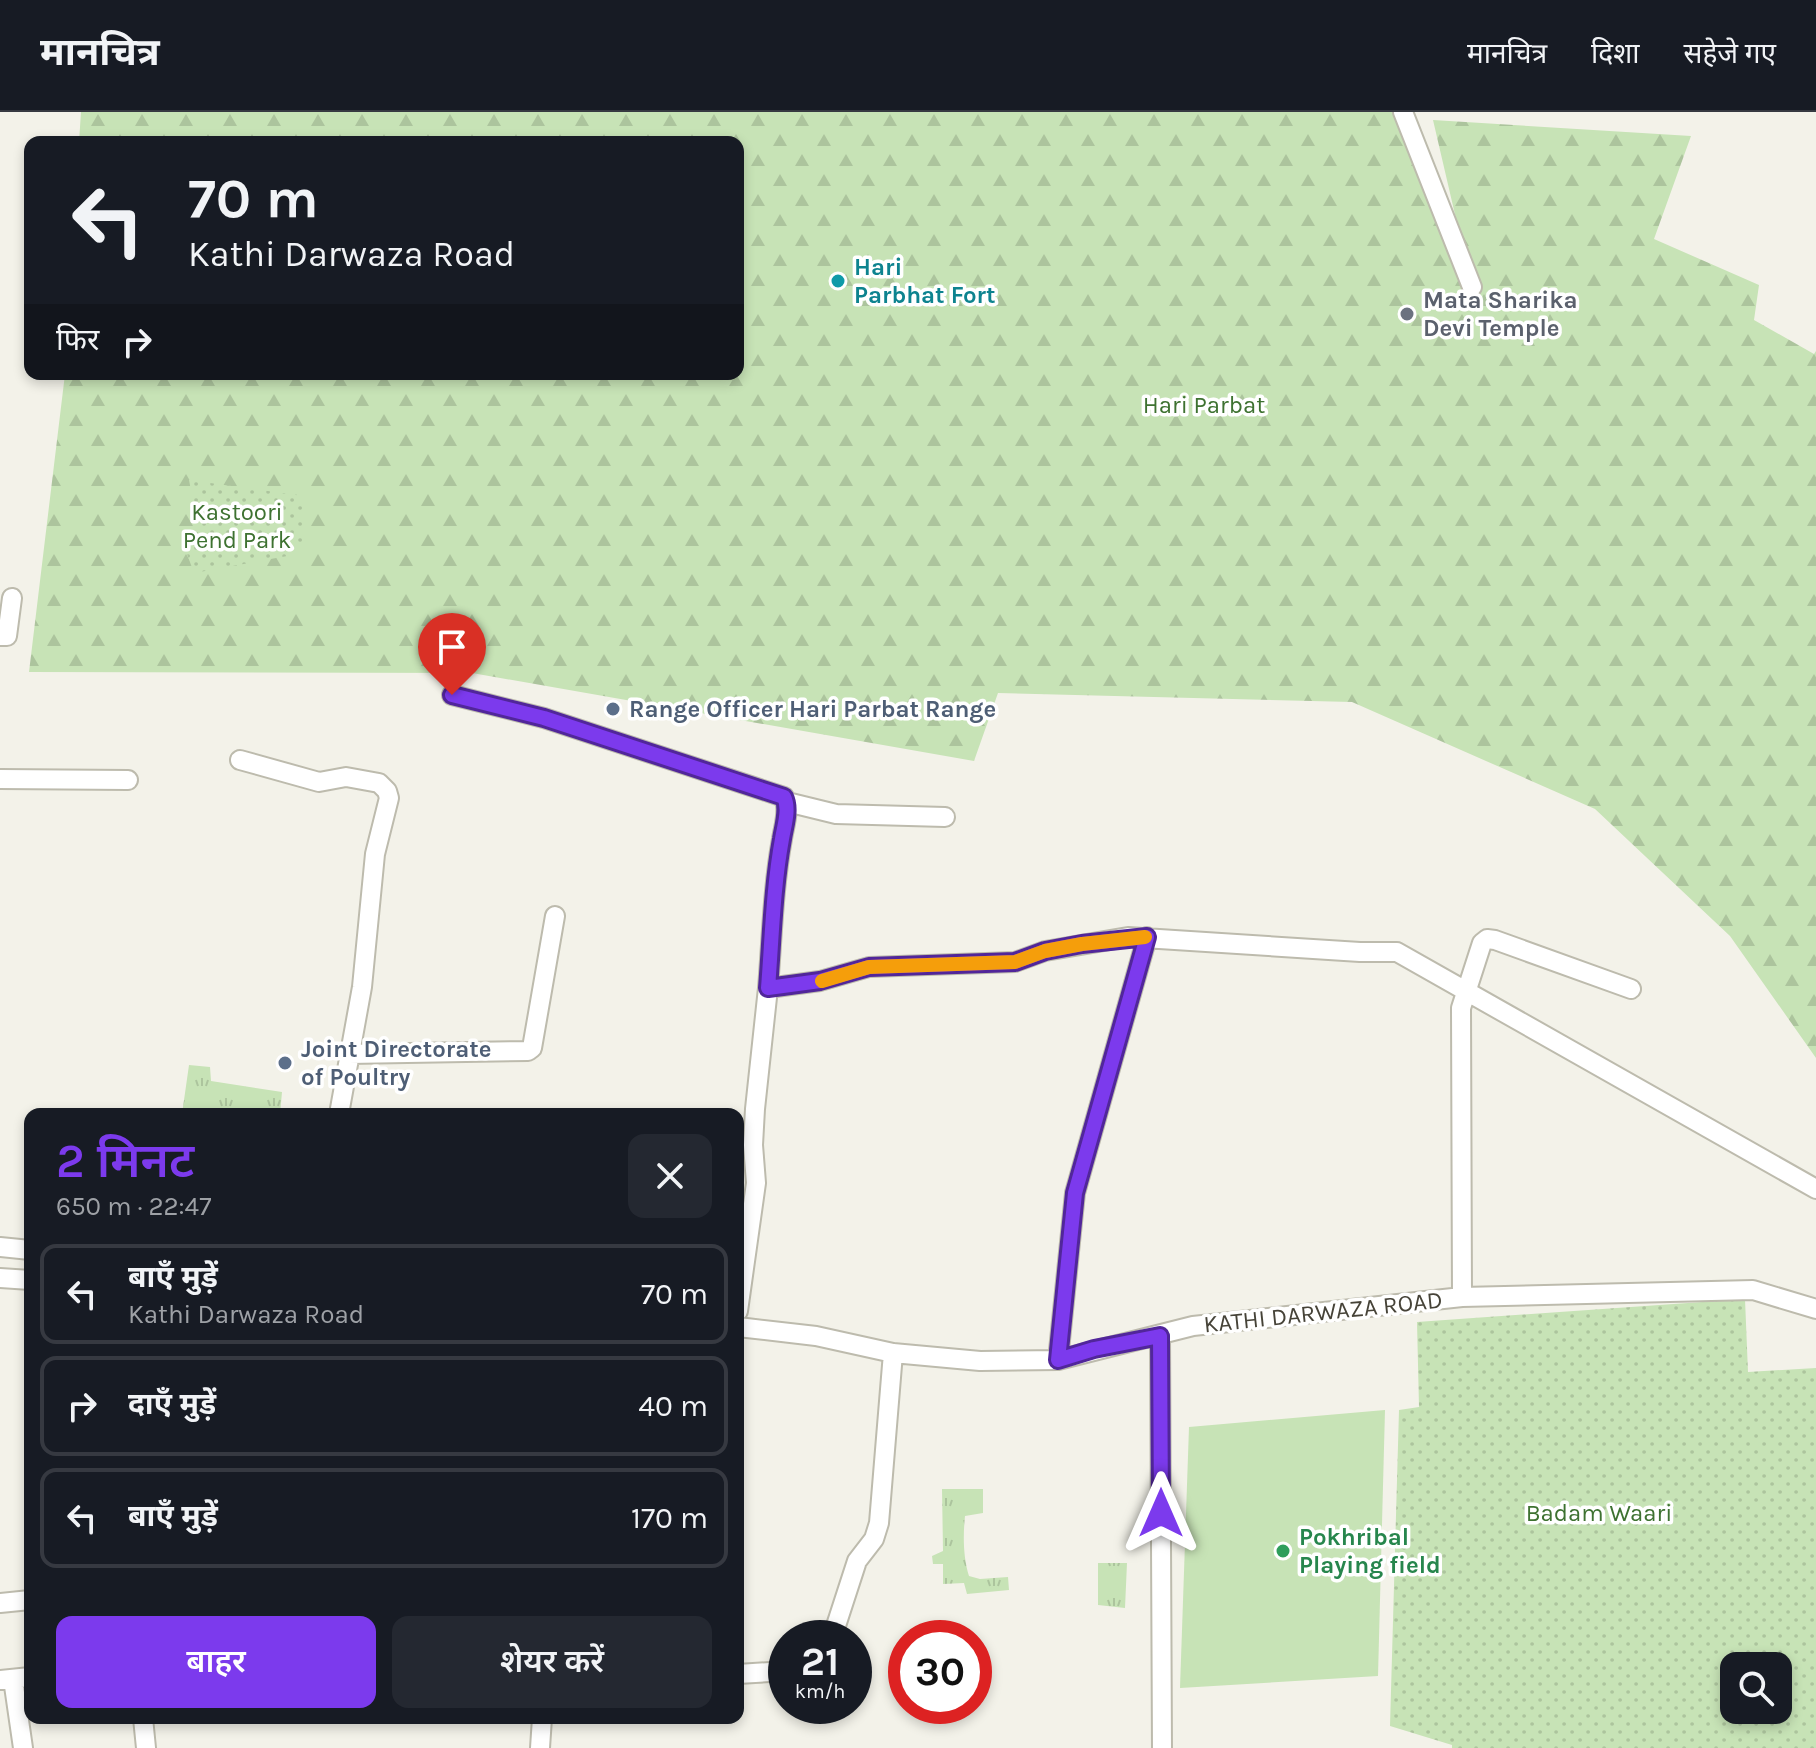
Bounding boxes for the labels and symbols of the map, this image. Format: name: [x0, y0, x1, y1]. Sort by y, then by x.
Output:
place label: Hari Parbhat Fort: [854, 253, 995, 309]
marker: Hari Parbhat Fort: [829, 272, 847, 290]
place label: Mata Sharika Devi Temple: [1423, 286, 1577, 342]
marker: Mata Sharika Devi Temple: [1398, 305, 1416, 323]
park label: Hari Parbat: [1143, 391, 1265, 419]
park label: Kastoori Pend Park: [183, 498, 291, 554]
pin: [418, 613, 486, 695]
place label: Range Officer Hari Parbat Range: [629, 695, 996, 723]
marker: Range Officer Hari Parbat Range: [604, 700, 622, 718]
place label: Joint Directorate of Poultry: [301, 1035, 492, 1091]
marker: Joint Directorate of Poultry: [276, 1054, 294, 1072]
street label: KATHI DARWAZA ROAD: [1202, 1286, 1444, 1338]
position arrow: [1119, 1471, 1203, 1555]
park label: Badam Waari: [1526, 1499, 1672, 1527]
place label: Pokhribal Playing field: [1299, 1523, 1441, 1579]
marker: Pokhribal Playing field: [1274, 1542, 1292, 1560]
speed limit sign: 30: [888, 1620, 992, 1724]

